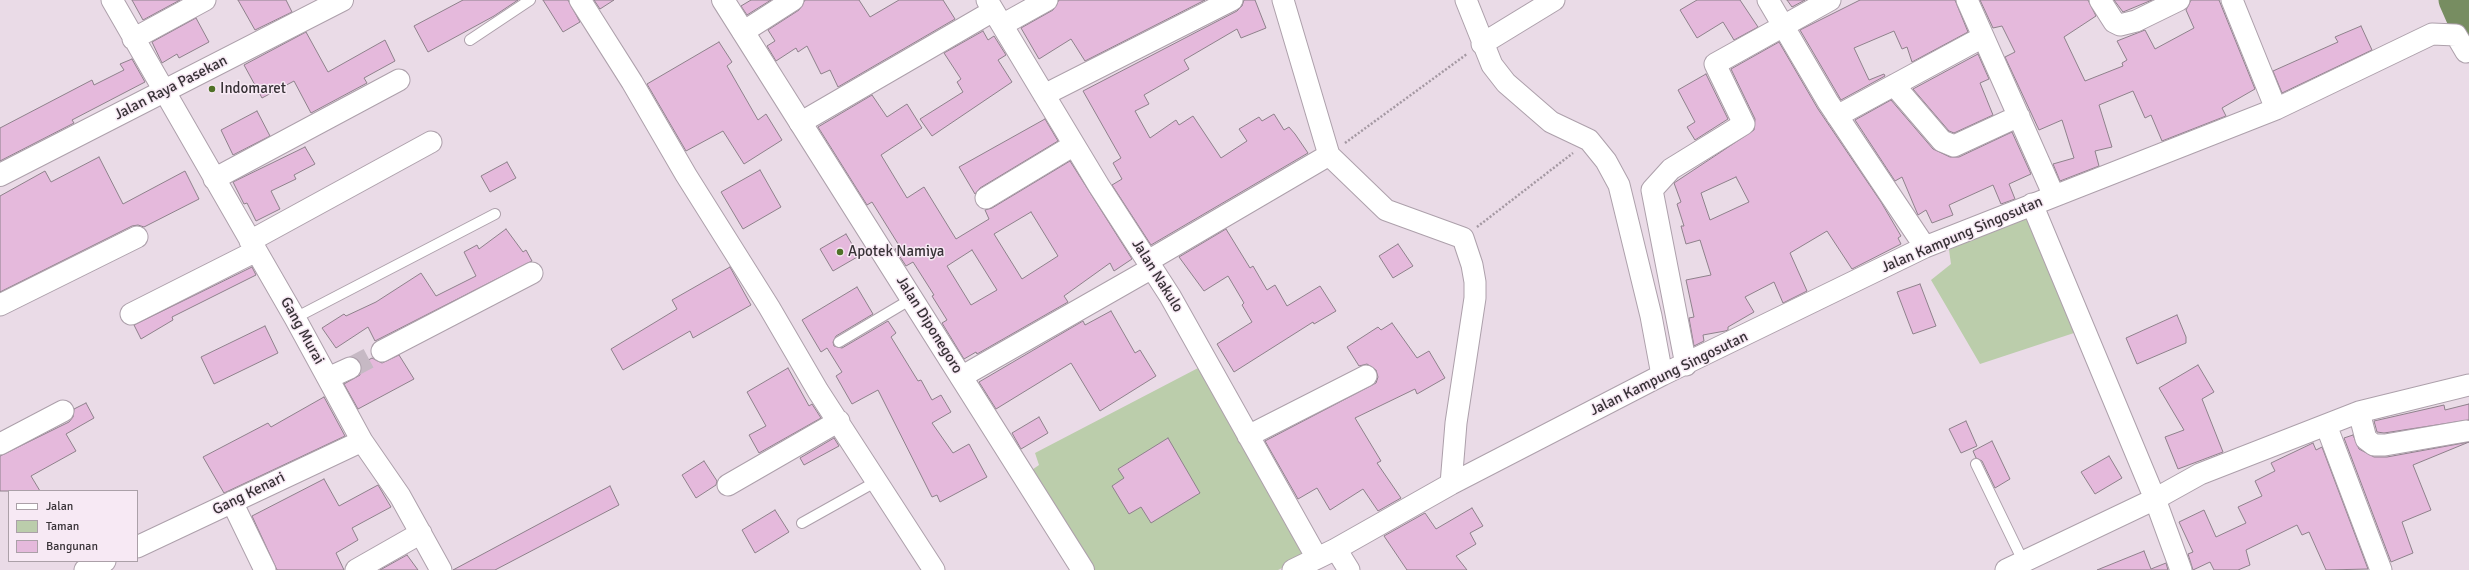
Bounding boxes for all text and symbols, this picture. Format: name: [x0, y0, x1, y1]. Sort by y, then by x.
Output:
street label: Jalan Raya Pasekan: [111, 52, 231, 124]
place label: Indomaret: [220, 80, 286, 98]
marker: Indomaret: [207, 84, 217, 94]
street label: Jalan Kampung Singosutan: [1879, 193, 2045, 277]
street label: Jalan Nakulo: [1127, 236, 1187, 316]
place label: Apotek Namiya: [848, 243, 944, 261]
marker: Apotek Namiya: [835, 247, 845, 257]
street label: Jalan Diponegoro: [892, 273, 966, 377]
street label: Gang Murai: [276, 294, 328, 368]
street label: Jalan Kampung Singosutan: [1587, 328, 1751, 420]
street label: Gang Kenari: [210, 469, 288, 519]
legend: [8, 490, 138, 562]
text: Jalan: [46, 499, 73, 514]
text: Taman: [46, 519, 79, 534]
text: Bangunan: [46, 539, 98, 554]

